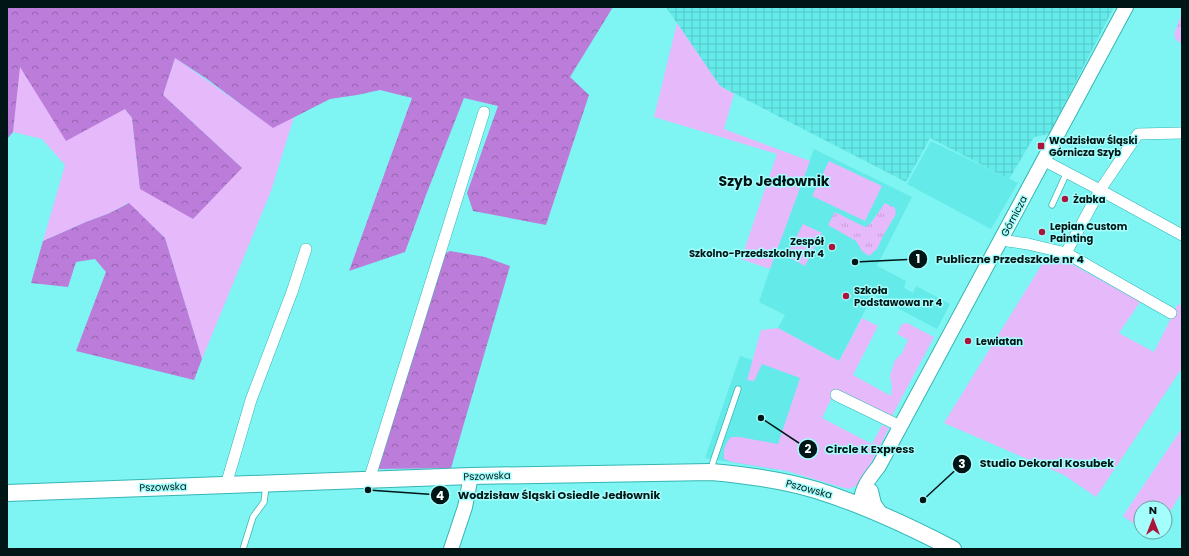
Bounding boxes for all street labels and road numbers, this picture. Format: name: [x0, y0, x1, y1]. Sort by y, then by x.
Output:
street label: Górnicza: [997, 193, 1031, 239]
street label: Pszowska: [463, 468, 511, 484]
street label: Pszowska: [784, 476, 834, 502]
street label: Pszowska: [139, 479, 187, 495]

